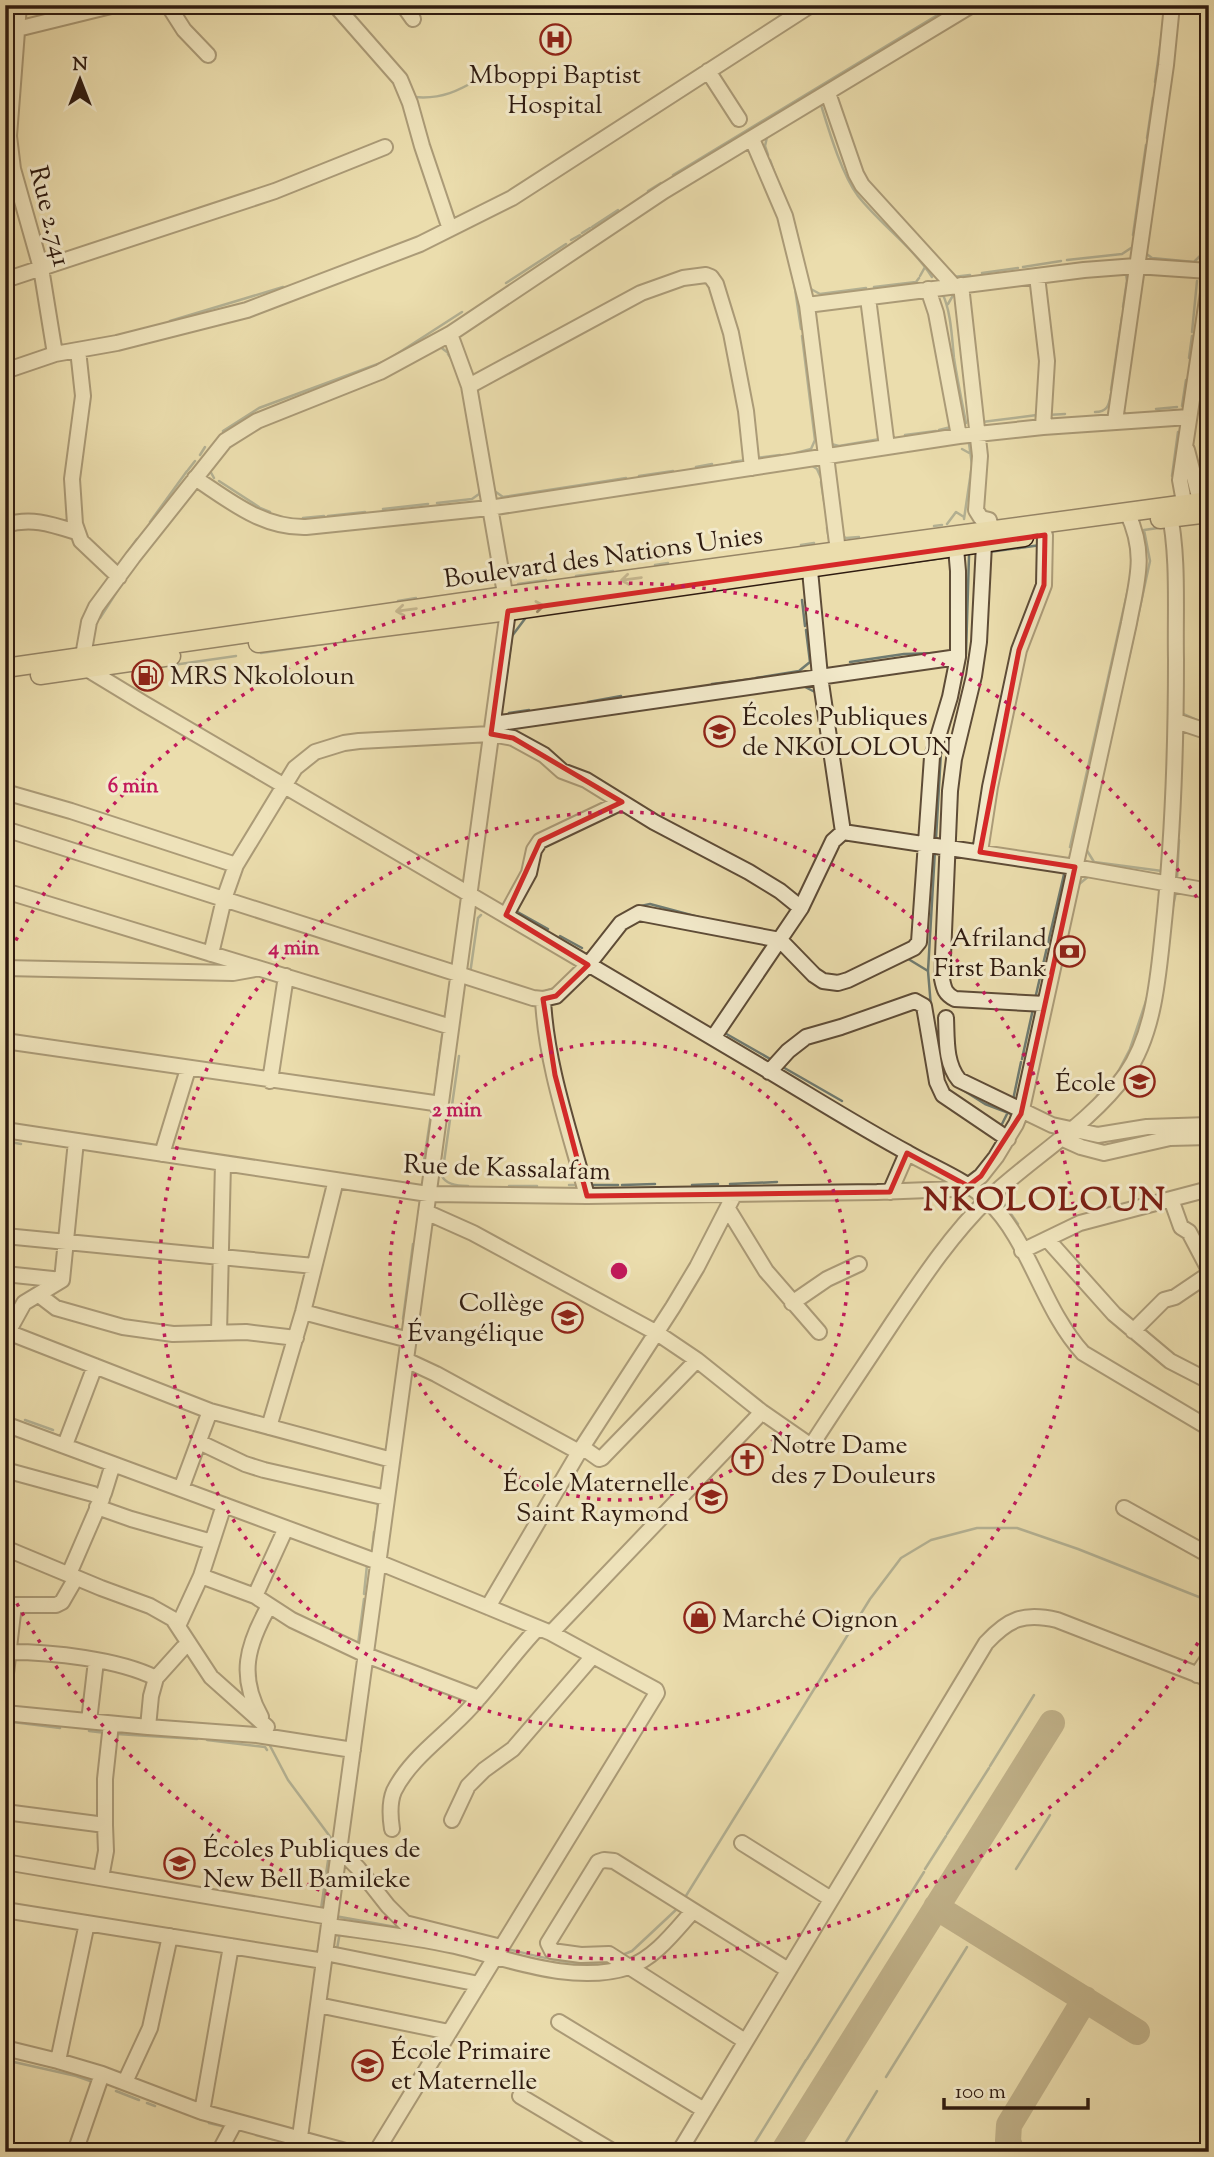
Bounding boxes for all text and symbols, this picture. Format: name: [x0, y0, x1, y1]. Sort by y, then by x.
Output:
hospital icon: Mboppi Baptist Hospital: [538, 22, 572, 56]
north arrow: [46, 46, 116, 116]
text: N: [72, 52, 88, 79]
place label: Mboppi Baptist Hospital: [469, 58, 641, 125]
street label: Rue 2.741: [18, 162, 79, 271]
street label: Boulevard des Nations Unies: [441, 518, 765, 599]
one-way arrow: [620, 573, 643, 586]
one-way arrow: [522, 601, 545, 614]
one-way arrow: [395, 604, 418, 617]
fuel station icon: MRS Nkololoun: [130, 658, 164, 692]
place label: MRS Nkololoun: [170, 659, 355, 696]
place label: Écoles Publiques de NKOLOLOUN: [742, 700, 952, 767]
school or university icon: Écoles Publiques de NKOLOLOUN: [702, 714, 736, 748]
text: 6 min: [108, 772, 159, 802]
place label: Afriland First Bank: [933, 921, 1047, 988]
text: 4 min: [268, 934, 320, 964]
bank icon: Afriland First Bank: [1053, 935, 1087, 969]
school or university icon: École: [1122, 1065, 1156, 1099]
place label: École: [1055, 1066, 1116, 1103]
text: 2 min: [432, 1096, 483, 1126]
street label: Rue de Kassalafam: [403, 1147, 611, 1192]
district label: NKOLOLOUN: [923, 1178, 1167, 1226]
centre of rings: [607, 1259, 631, 1283]
place label: Collège Évangélique: [407, 1286, 544, 1353]
school or university icon: Collège Évangélique: [550, 1300, 584, 1334]
place label: Notre Dame des 7 Douleurs: [771, 1428, 936, 1495]
church icon: Notre Dame des 7 Douleurs: [731, 1442, 765, 1476]
place label: École Maternelle Saint Raymond: [503, 1466, 689, 1533]
school or university icon: École Maternelle Saint Raymond: [695, 1480, 729, 1514]
shop icon: Marché Oignon: [682, 1601, 716, 1635]
place label: Marché Oignon: [722, 1602, 898, 1639]
place label: Écoles Publiques de New Bell Bamileke: [203, 1832, 421, 1899]
school or university icon: Écoles Publiques de New Bell Bamileke: [163, 1846, 197, 1880]
place label: École Primaire et Maternelle: [391, 2034, 551, 2101]
school or university icon: École Primaire et Maternelle: [351, 2048, 385, 2082]
scale bar: [944, 2066, 1088, 2110]
text: 100 m: [955, 2078, 1006, 2108]

